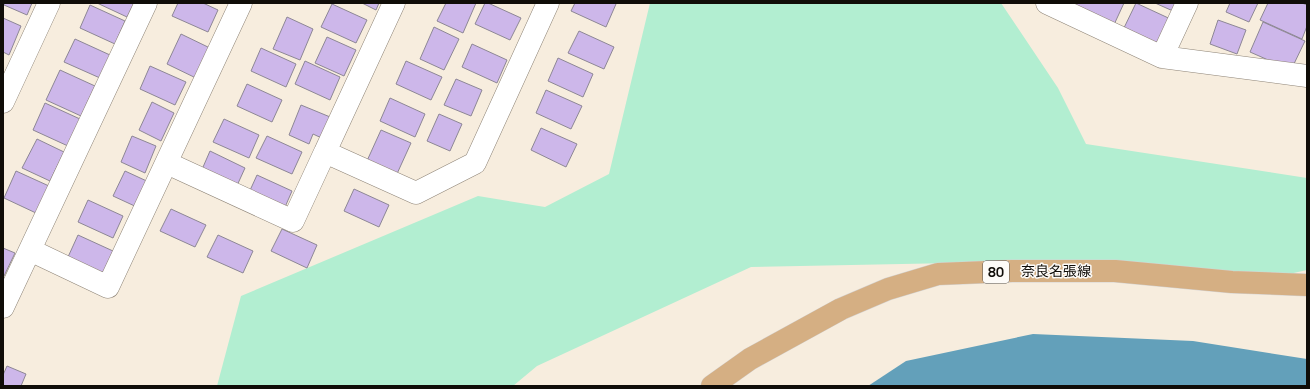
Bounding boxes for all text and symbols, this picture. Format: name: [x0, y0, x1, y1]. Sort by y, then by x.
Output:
road number: 80: [983, 261, 1009, 283]
street label: 奈良名張線: [1021, 262, 1091, 280]

